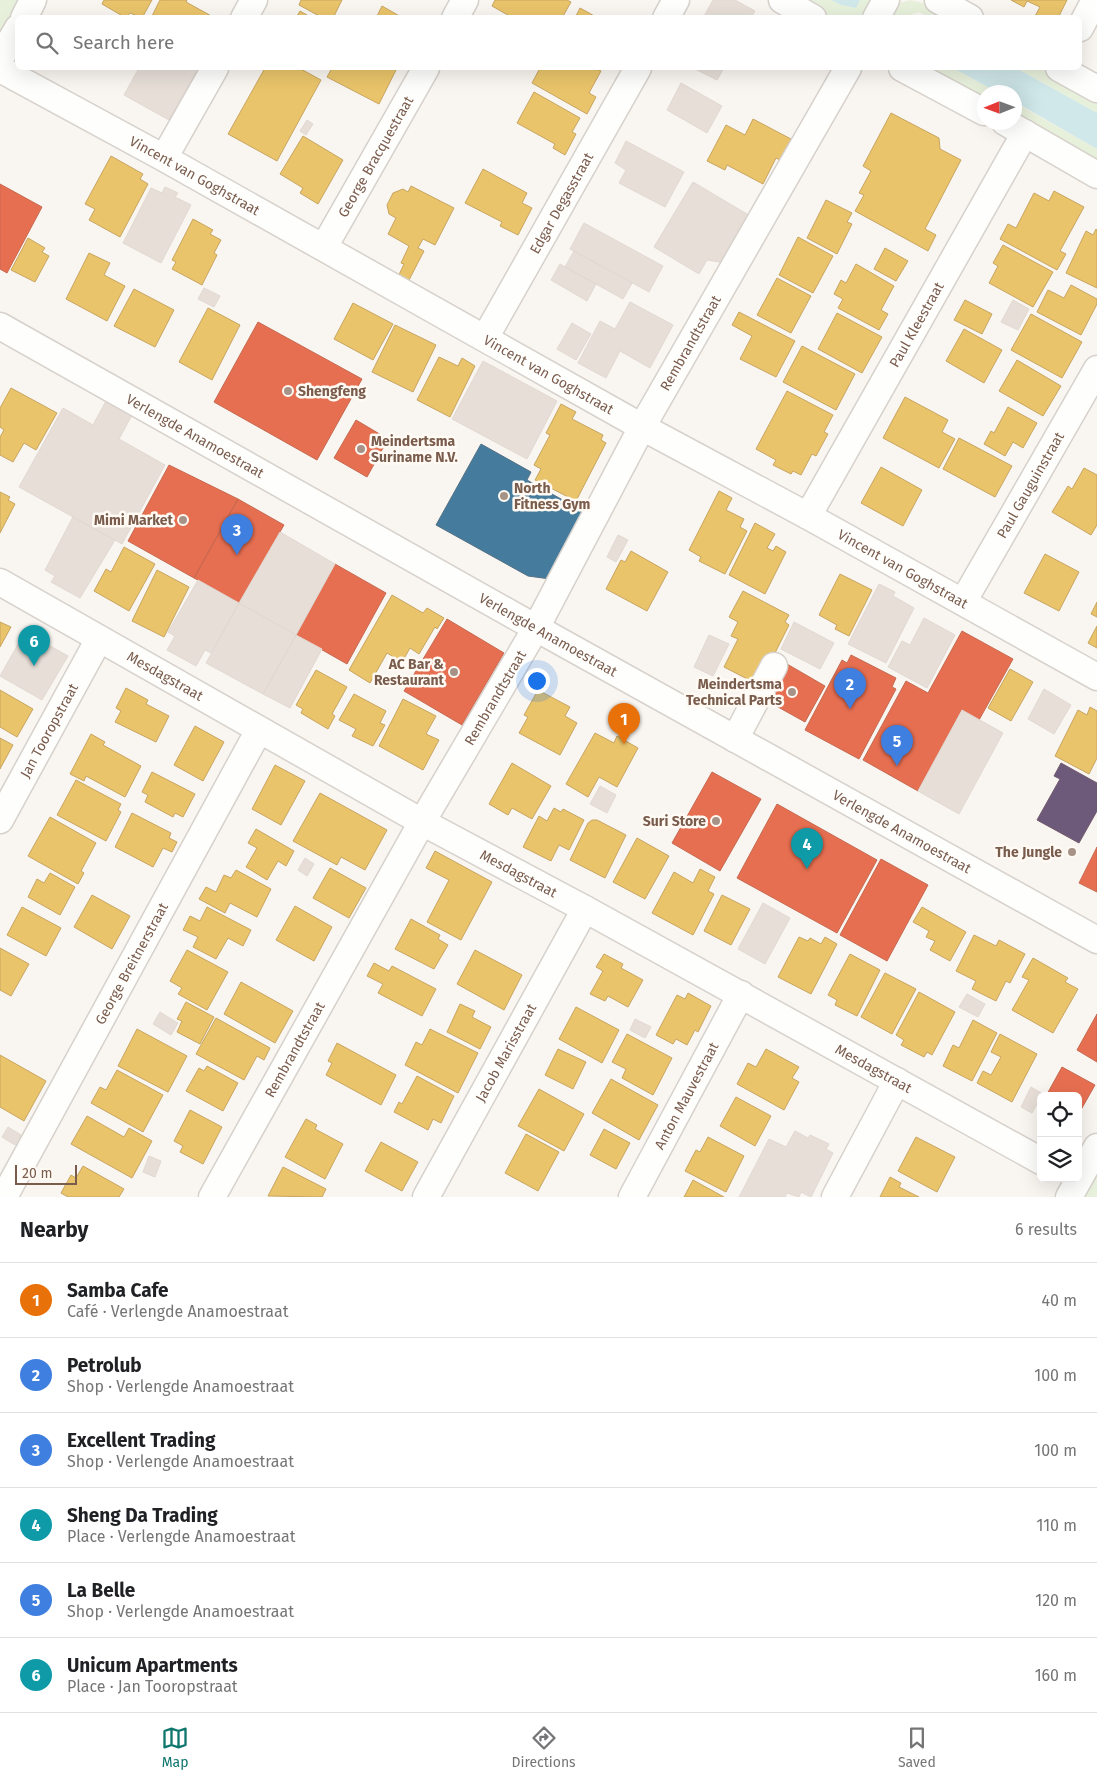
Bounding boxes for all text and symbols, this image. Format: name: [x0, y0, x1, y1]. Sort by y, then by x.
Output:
search box: [15, 15, 1082, 70]
icon: search: [33, 29, 61, 57]
text: Search here: [73, 31, 174, 54]
north arrow: [977, 85, 1022, 130]
street label: George Bracquestraat: [334, 92, 417, 220]
street label: Vincent van Goghstraat: [127, 132, 264, 219]
street label: Edgar Degasstraat: [526, 149, 597, 257]
street label: Paul Kleestraat: [886, 278, 948, 370]
street label: Rembrandtstraat: [656, 291, 725, 394]
street label: Vincent van Goghstraat: [481, 331, 618, 418]
place label: Shengfeng: [298, 383, 366, 400]
marker: Shengfeng: [282, 385, 294, 397]
street label: Verlengde Anamoestraat: [123, 390, 268, 482]
street label: Paul Gauguinstraat: [993, 428, 1068, 541]
place label: Meindertsma Suriname N.V.: [371, 433, 458, 466]
marker: Meindertsma Suriname N.V.: [355, 443, 367, 455]
place label: North Fitness Gym: [514, 480, 591, 513]
marker: North Fitness Gym: [498, 490, 510, 502]
place label: Mimi Market: [94, 512, 174, 529]
marker: Mimi Market: [177, 514, 189, 526]
pin: 3: [221, 514, 253, 555]
street label: Vincent van Goghstraat: [835, 526, 972, 612]
street label: Verlengde Anamoestraat: [476, 589, 621, 680]
pin: 6: [18, 625, 50, 666]
street label: Rembrandtstraat: [461, 646, 530, 748]
street label: Mesdagstraat: [124, 648, 207, 705]
place label: AC Bar & Restaurant: [374, 656, 445, 689]
marker: AC Bar & Restaurant: [448, 666, 460, 678]
your location: [524, 668, 550, 694]
pin: 2: [834, 668, 866, 709]
place label: Meindertsma Technical Parts: [686, 676, 782, 709]
street label: Jan Tooropstraat: [16, 680, 82, 781]
marker: Meindertsma Technical Parts: [786, 686, 798, 698]
pin: 1: [608, 703, 640, 744]
pin: 5: [881, 725, 913, 766]
street label: Verlengde Anamoestraat: [830, 786, 975, 877]
place label: Suri Store: [643, 813, 706, 830]
marker: Suri Store: [710, 815, 722, 827]
pin: 4: [791, 828, 823, 869]
place label: The Jungle: [995, 844, 1062, 861]
street label: Mesdagstraat: [477, 846, 561, 902]
marker: The Jungle: [1066, 846, 1078, 858]
street label: George Breitnerstraat: [91, 899, 172, 1027]
street label: Rembrandtstraat: [261, 998, 329, 1100]
street label: Jacob Marisstraat: [472, 1000, 540, 1105]
street label: Anton Mauvestraat: [651, 1038, 723, 1152]
street label: Mesdagstraat: [832, 1041, 916, 1097]
map controls: [1037, 1092, 1082, 1182]
button: locate: [1037, 1092, 1082, 1137]
button: layers: [1037, 1137, 1082, 1182]
scale bar: [15, 1162, 78, 1185]
text: 20 m: [22, 1165, 52, 1182]
text: Nearby: [20, 1217, 88, 1243]
text: 6 results: [1015, 1220, 1077, 1239]
text: Samba Cafe: [67, 1279, 169, 1302]
text: 1: [32, 1291, 40, 1310]
text: 40 m: [1042, 1291, 1077, 1310]
text: Café · Verlengde Anamoestraat: [67, 1302, 288, 1321]
text: Petrolub: [67, 1354, 142, 1377]
text: 2: [32, 1366, 40, 1385]
text: 100 m: [1034, 1366, 1077, 1385]
text: Shop · Verlengde Anamoestraat: [67, 1377, 294, 1396]
text: Excellent Trading: [67, 1429, 215, 1452]
text: 3: [32, 1441, 40, 1460]
text: 100 m: [1034, 1441, 1077, 1460]
text: Shop · Verlengde Anamoestraat: [67, 1452, 294, 1471]
text: Sheng Da Trading: [67, 1504, 218, 1527]
text: 4: [31, 1516, 41, 1535]
text: 110 m: [1036, 1516, 1077, 1535]
text: Place · Verlengde Anamoestraat: [67, 1527, 296, 1546]
text: La Belle: [67, 1579, 135, 1602]
text: 5: [32, 1591, 40, 1610]
text: 120 m: [1035, 1591, 1077, 1610]
text: Shop · Verlengde Anamoestraat: [67, 1602, 294, 1621]
text: Unicum Apartments: [67, 1654, 238, 1677]
text: 6: [31, 1666, 41, 1685]
text: 160 m: [1035, 1666, 1077, 1685]
text: Place · Jan Tooropstraat: [67, 1677, 238, 1696]
tab: Map: [161, 1724, 189, 1771]
tab: Directions: [511, 1724, 576, 1771]
tab: Saved: [898, 1724, 936, 1771]

